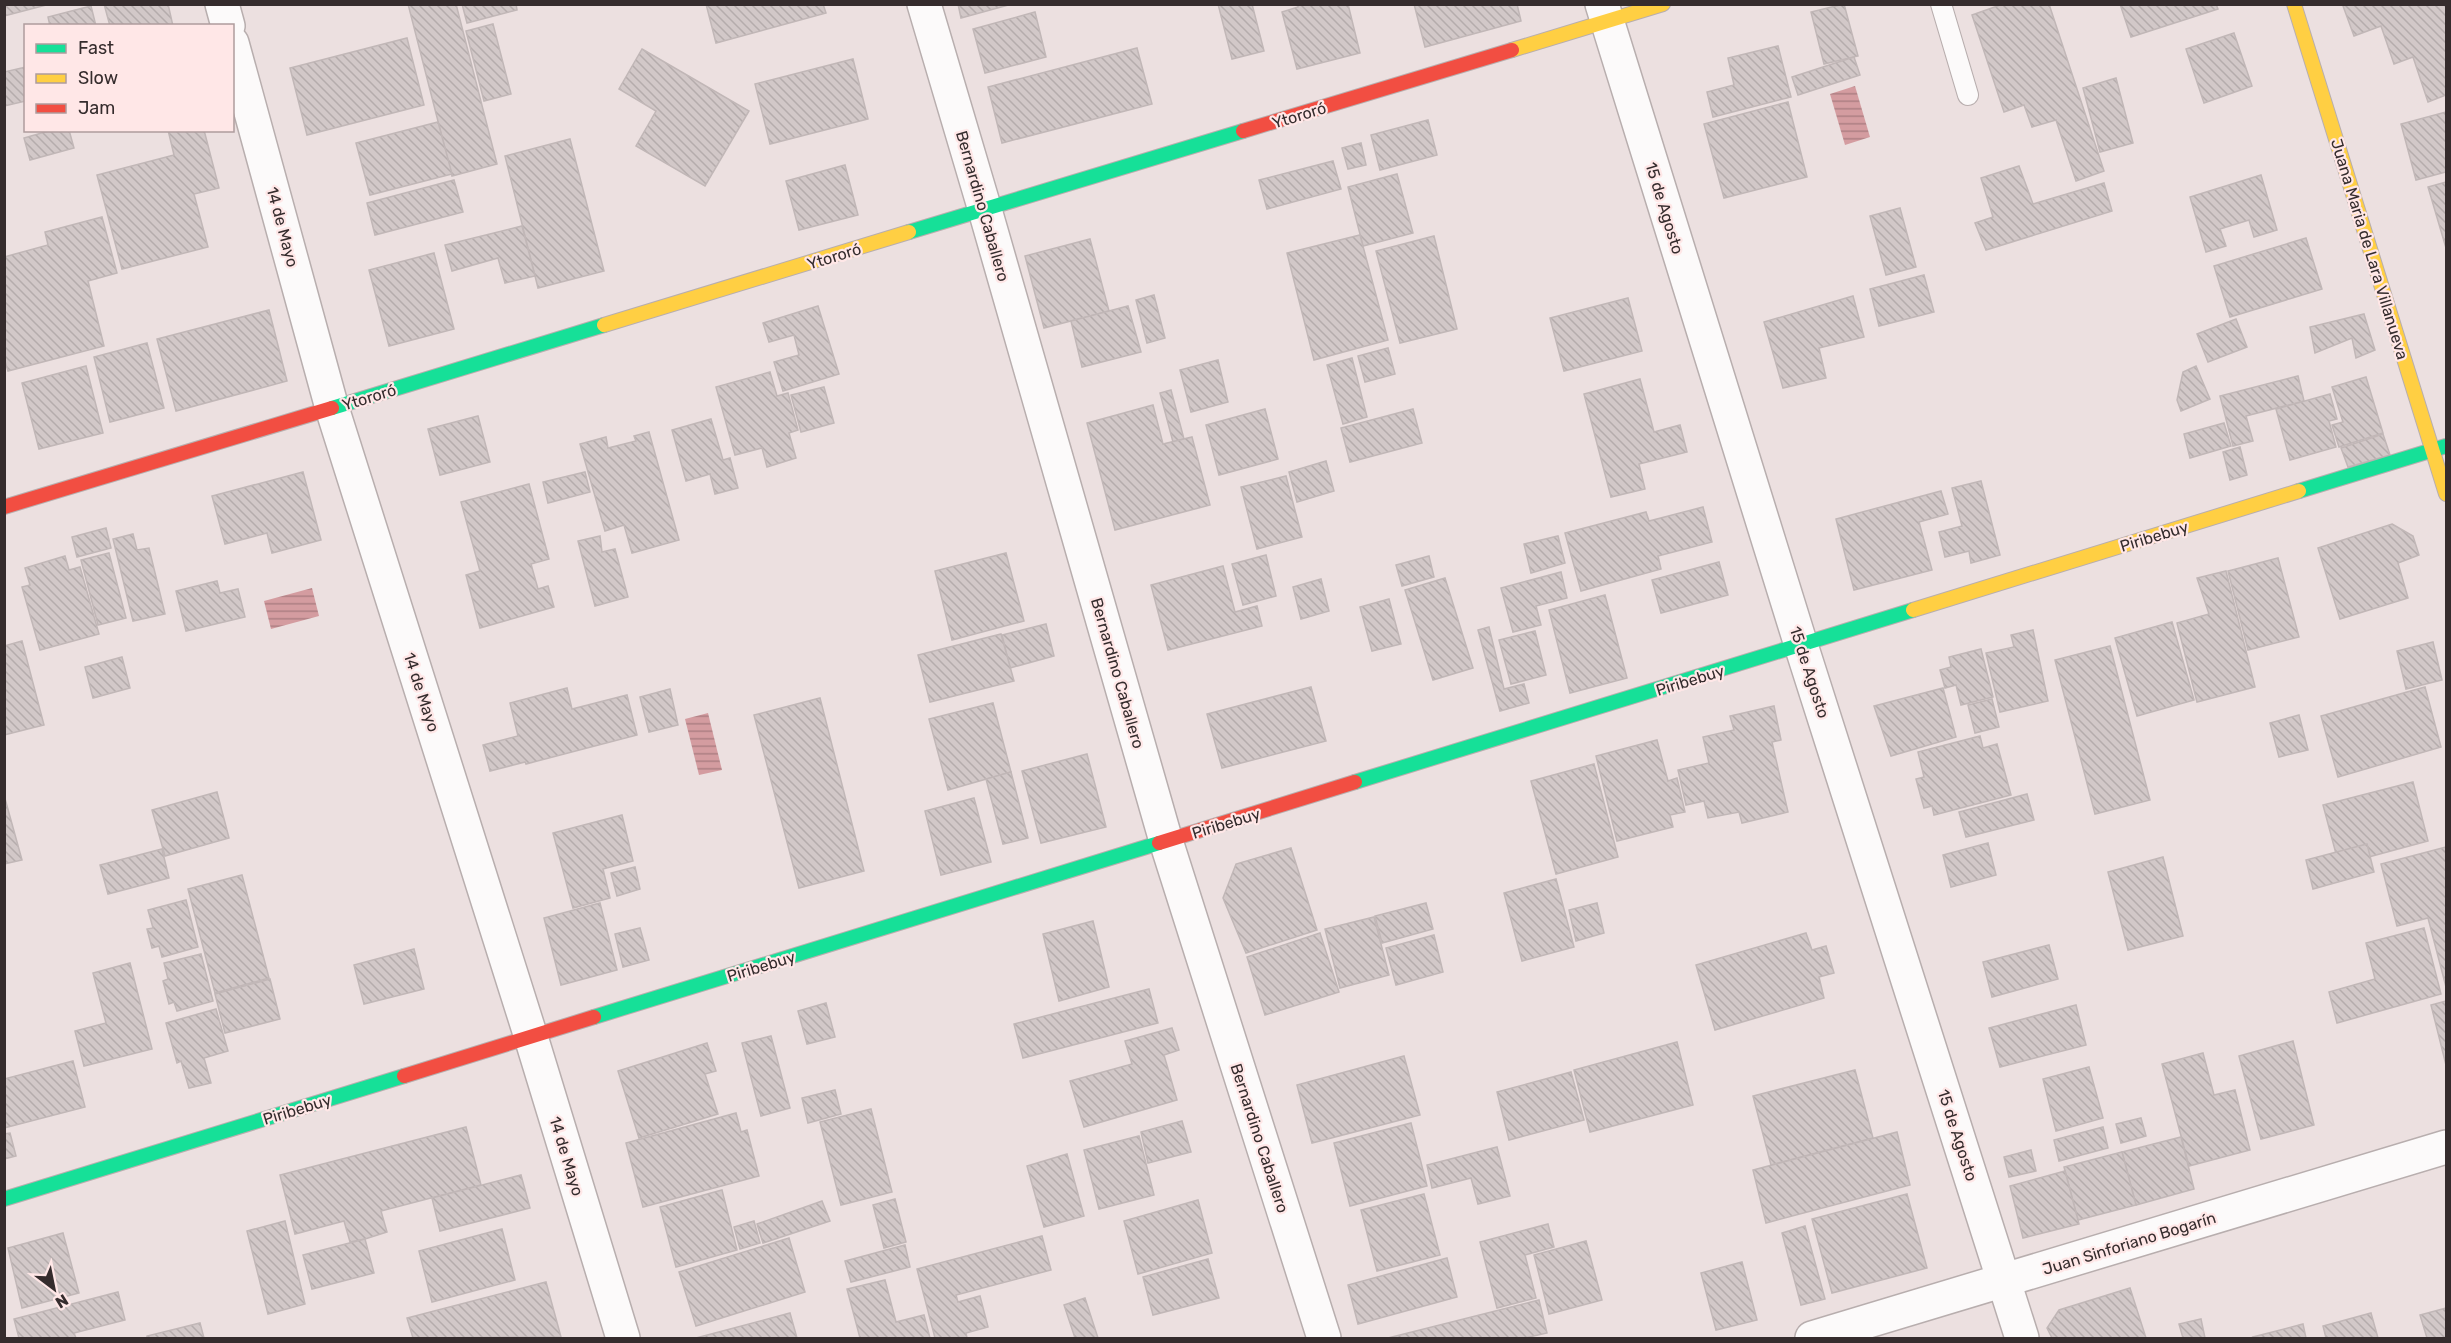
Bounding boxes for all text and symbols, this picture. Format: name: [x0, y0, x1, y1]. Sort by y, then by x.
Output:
legend: [24, 24, 234, 132]
text: Fast: [78, 37, 114, 59]
text: Slow: [78, 67, 118, 89]
text: Jam: [78, 97, 115, 119]
street label: Ytororó: [1270, 98, 1328, 133]
street label: Bernardino Caballero: [952, 129, 1013, 284]
street label: Juana Maria de Lara Villanueva: [2327, 136, 2412, 362]
street label: 15 de Agosto: [1642, 160, 1688, 256]
street label: 14 de Mayo: [263, 185, 302, 269]
street label: Ytororó: [805, 239, 863, 274]
street label: Ytororó: [340, 380, 398, 415]
street label: Piribebuy: [2118, 517, 2191, 556]
street label: Bernardino Caballero: [1087, 596, 1148, 751]
street label: 15 de Agosto: [1786, 624, 1833, 720]
street label: 14 de Mayo: [400, 650, 443, 734]
street label: Piribebuy: [1654, 661, 1727, 700]
street label: Piribebuy: [1190, 804, 1263, 843]
street label: Piribebuy: [725, 947, 798, 986]
street label: Bernardino Caballero: [1226, 1061, 1293, 1215]
street label: 15 de Agosto: [1934, 1087, 1981, 1183]
street label: Piribebuy: [261, 1090, 334, 1129]
street label: 14 de Mayo: [545, 1114, 588, 1198]
street label: Juan Sinforiano Bogarín: [2040, 1208, 2218, 1279]
north arrow: [24, 1259, 84, 1319]
text: N: [52, 1290, 72, 1312]

